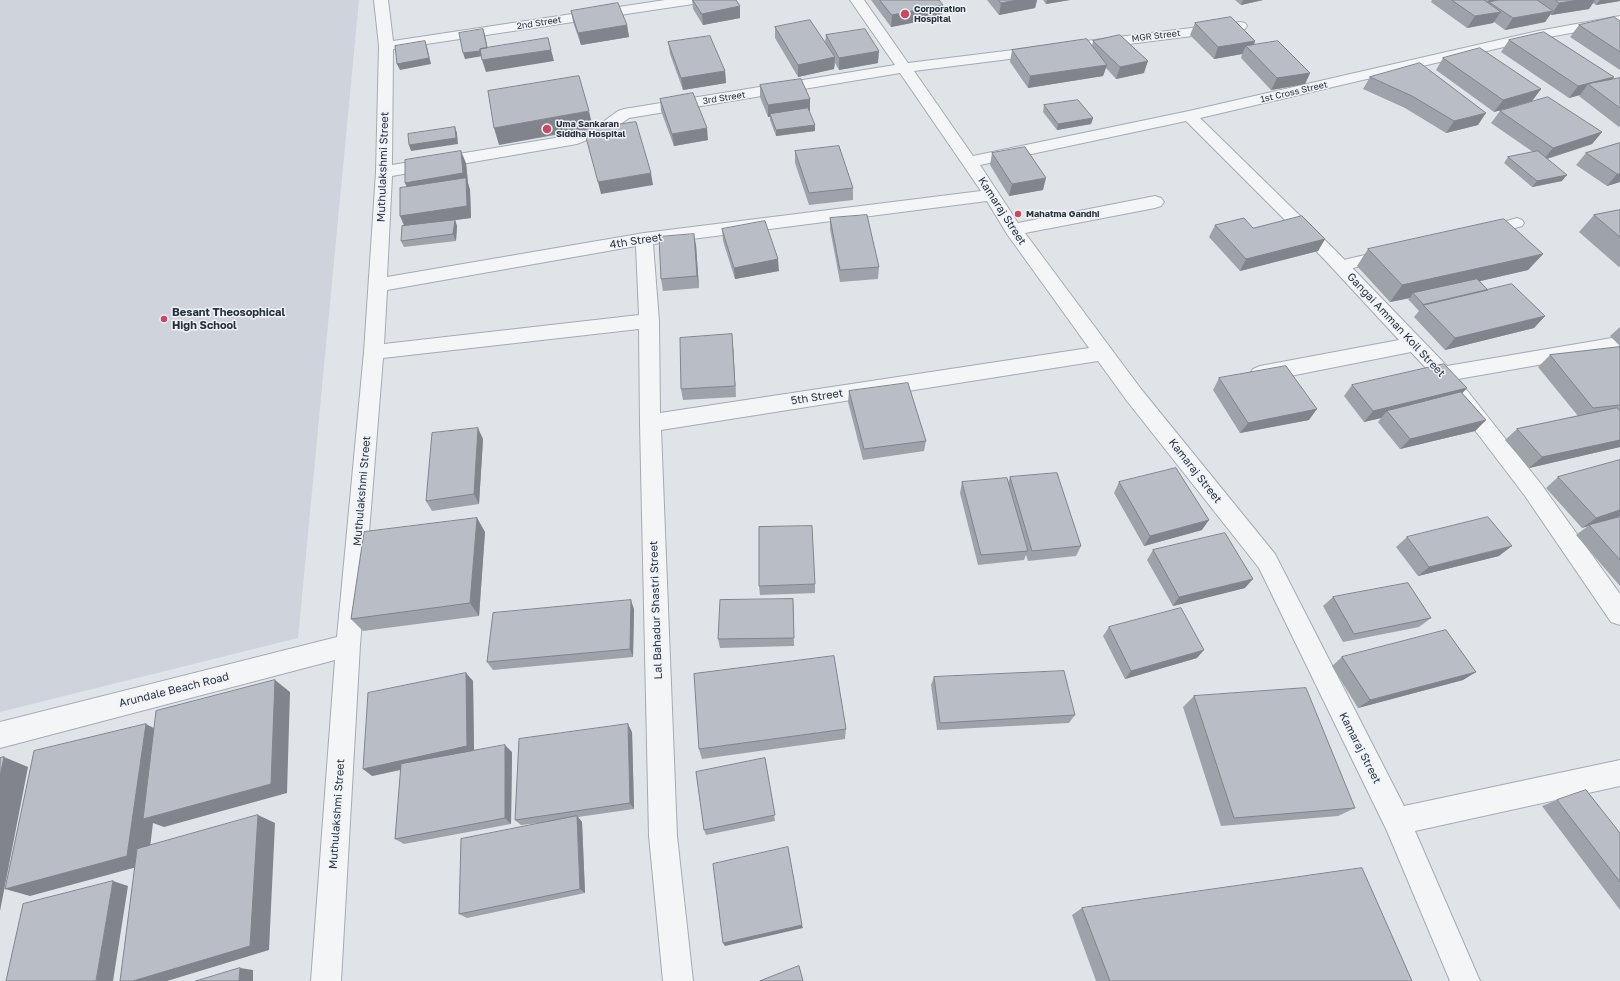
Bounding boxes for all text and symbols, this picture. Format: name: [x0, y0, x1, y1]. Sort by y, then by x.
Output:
place label: Corporation Hospital: [914, 4, 966, 25]
marker: Corporation Hospital: [899, 8, 911, 20]
street label: 2nd Street: [516, 14, 562, 32]
street label: MGR Street: [1131, 28, 1181, 44]
street label: 1st Cross Street: [1259, 79, 1329, 105]
street label: 3rd Street: [702, 89, 746, 107]
street label: Muthulakshmi Street: [374, 112, 392, 222]
place label: Uma Sankaran Siddha Hospital: [556, 119, 626, 140]
marker: Uma Sankaran Siddha Hospital: [541, 123, 553, 135]
street label: Kamaraj Street: [975, 175, 1029, 247]
marker: Mahatma Gandhi: [1013, 209, 1023, 219]
place label: Mahatma Gandhi: [1026, 209, 1100, 219]
street label: 4th Street: [609, 230, 663, 252]
street label: Gangai Amman Koil Street: [1344, 270, 1448, 380]
place label: Besant Theosophical High School: [172, 306, 285, 332]
marker: Besant Theosophical High School: [159, 314, 169, 324]
street label: 5th Street: [790, 386, 844, 408]
street label: Muthulakshmi Street: [351, 435, 373, 547]
street label: Kamaraj Street: [1166, 436, 1224, 506]
street label: Lal Bahadur Shastri Street: [647, 540, 665, 680]
street label: Arundale Beach Road: [118, 670, 230, 710]
street label: Kamaraj Street: [1336, 710, 1384, 786]
street label: Muthulakshmi Street: [327, 758, 347, 870]

